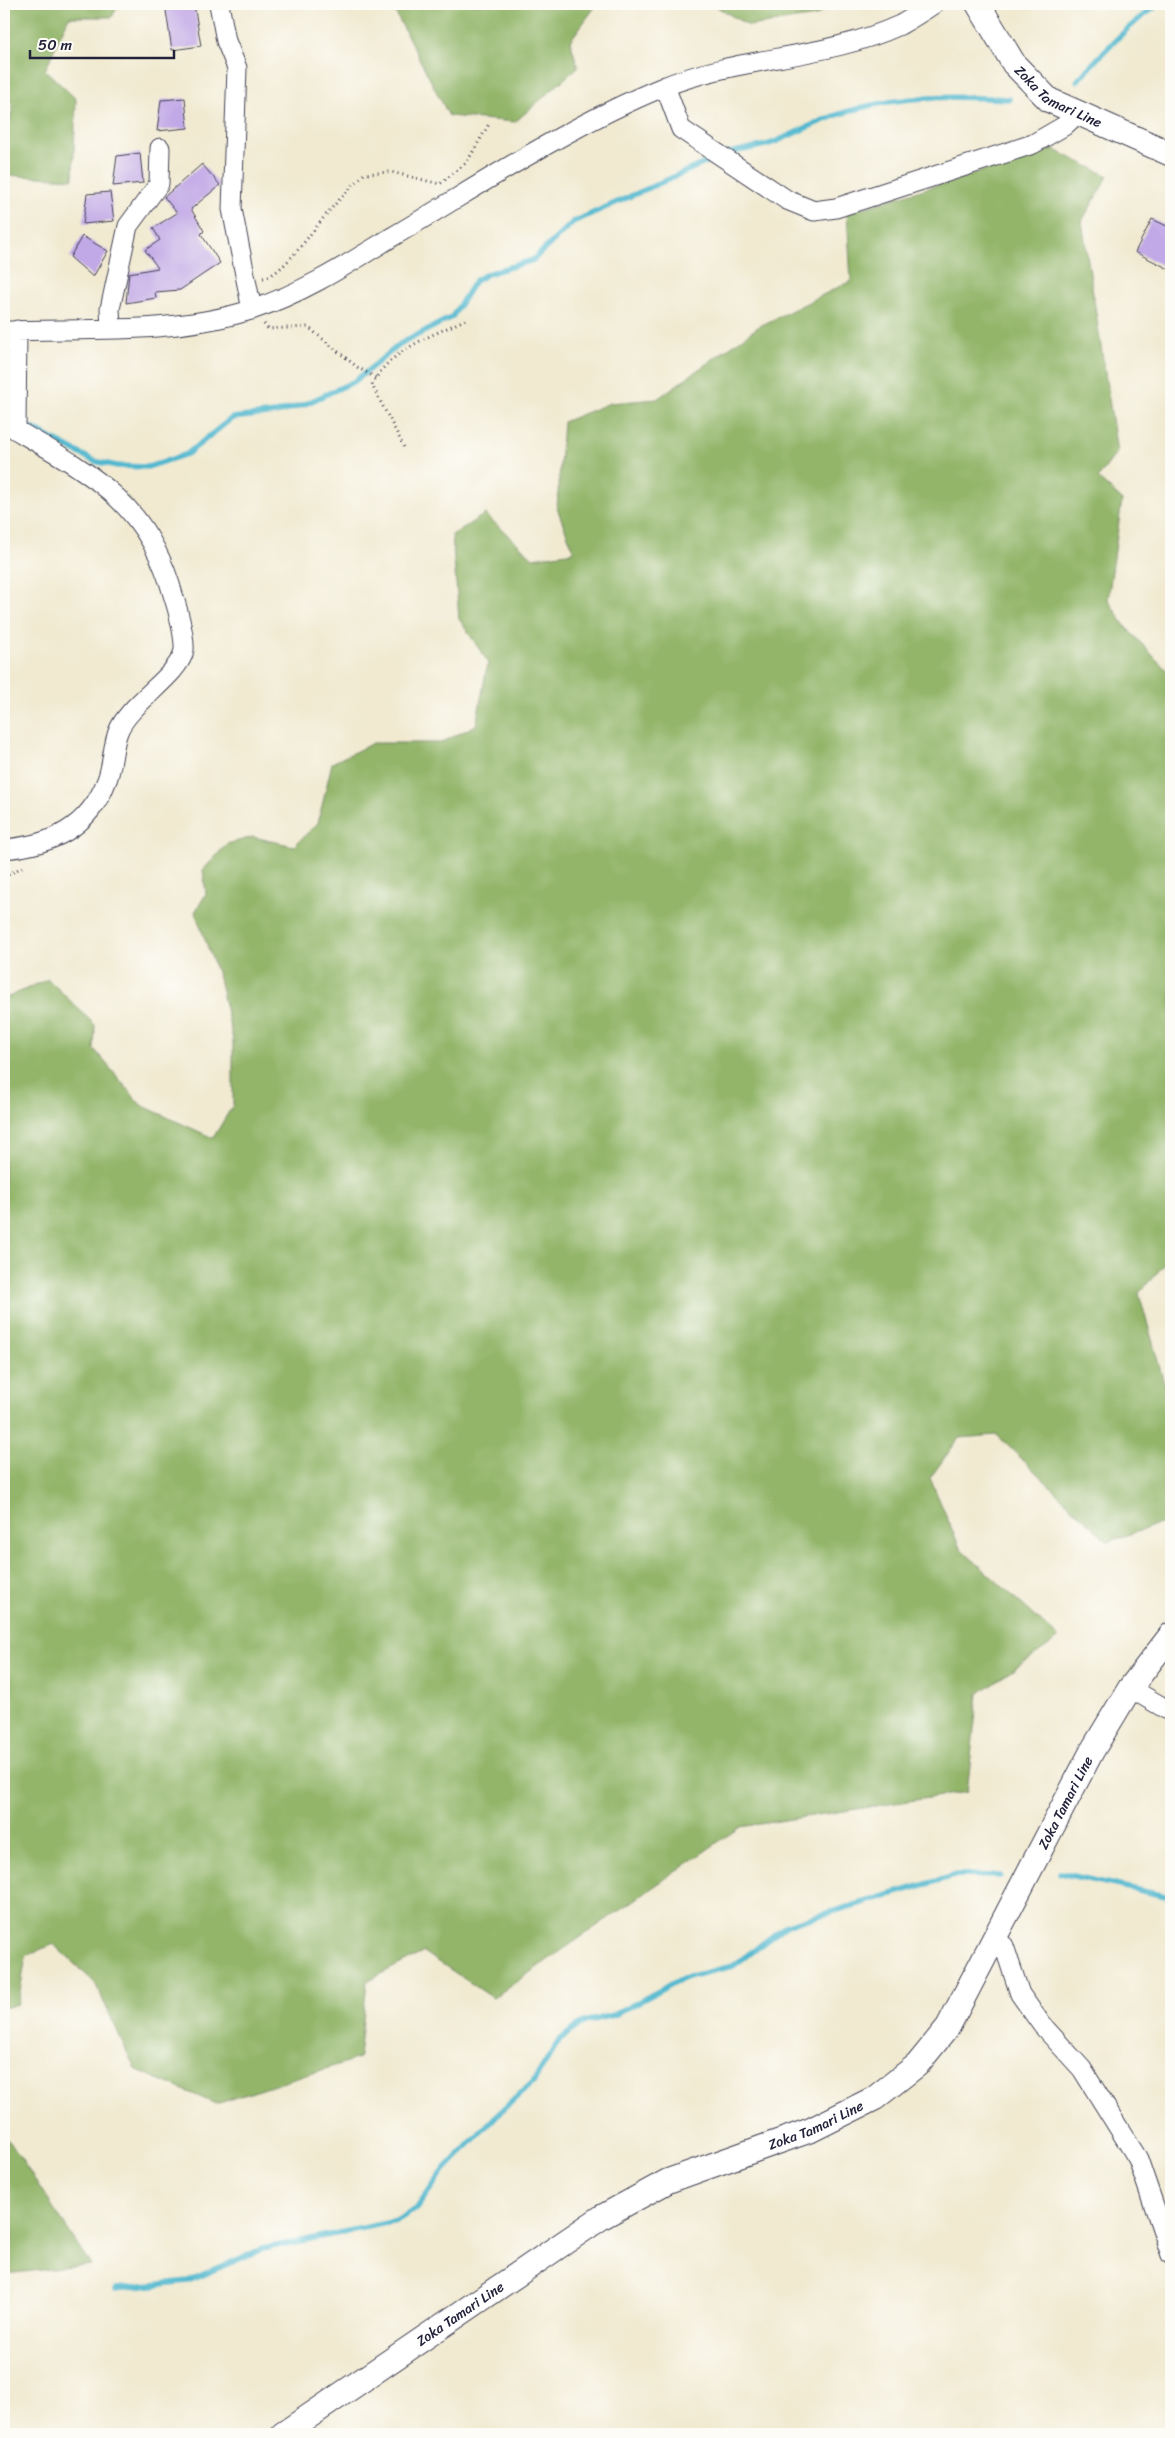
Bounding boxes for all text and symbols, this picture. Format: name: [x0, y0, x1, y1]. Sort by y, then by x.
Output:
scale bar: [30, 28, 174, 60]
text: 50 m: [38, 32, 73, 58]
street label: Zoka Tamari Line: [1008, 59, 1106, 135]
street label: Zoka Tamari Line: [1031, 1752, 1100, 1854]
street label: Zoka Tamari Line: [765, 2094, 868, 2157]
street label: Zoka Tamari Line: [411, 2275, 510, 2353]

